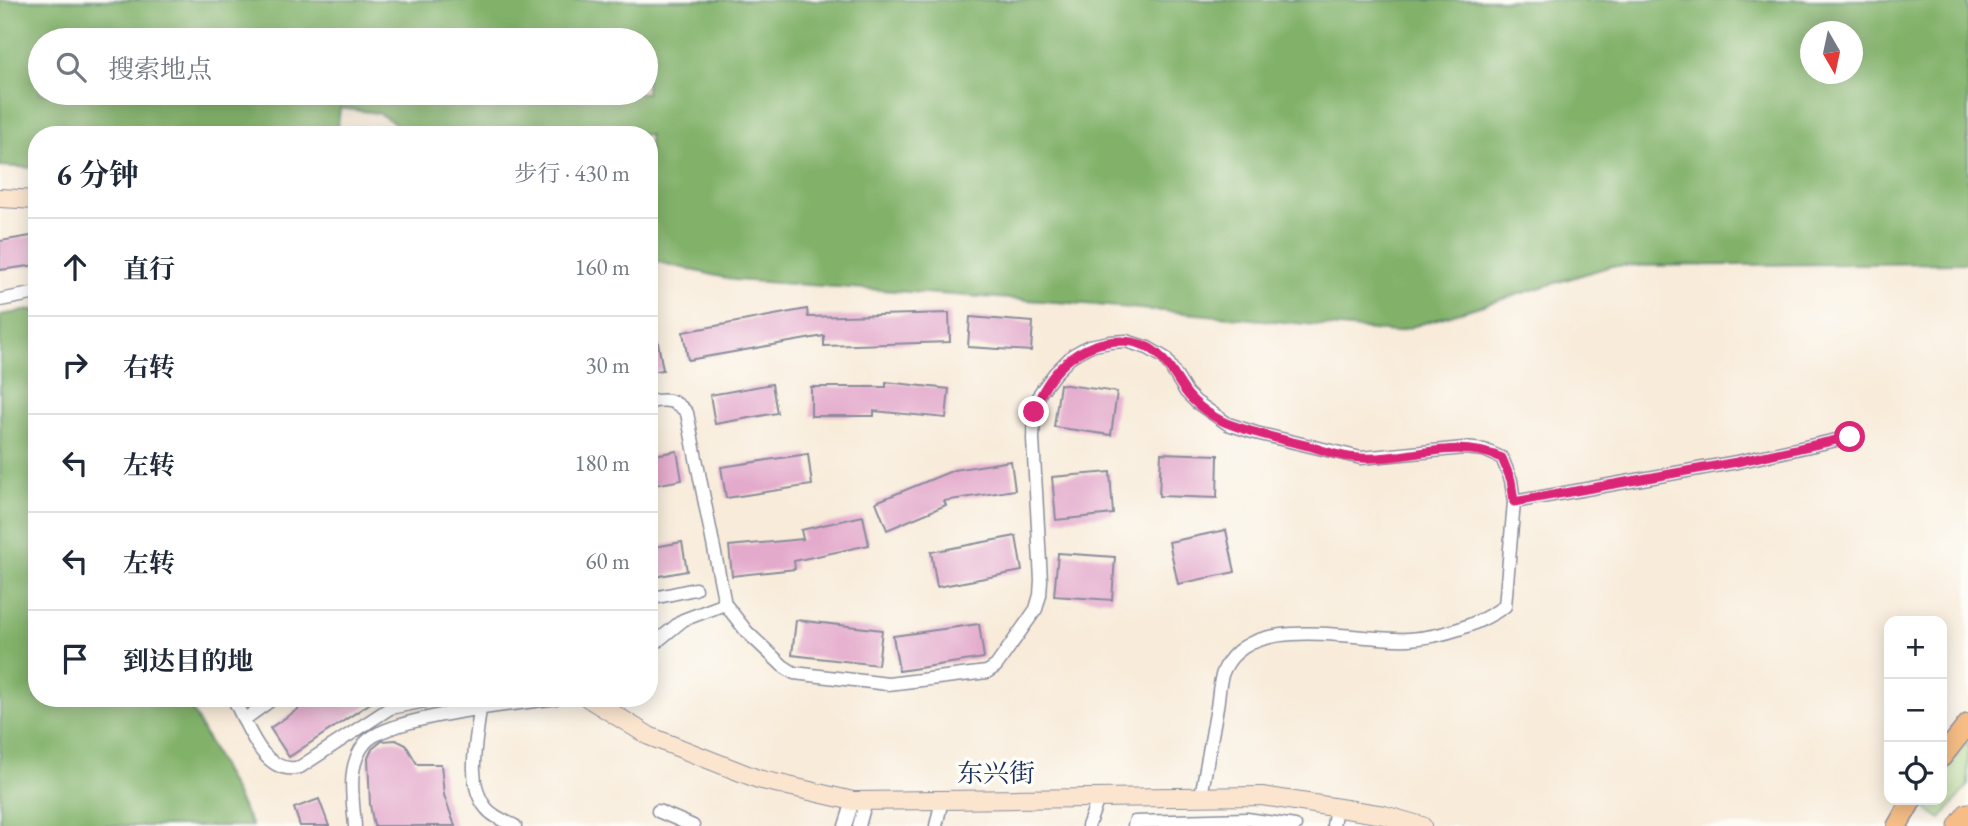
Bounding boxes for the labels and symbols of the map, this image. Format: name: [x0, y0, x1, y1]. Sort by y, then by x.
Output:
north arrow: [1800, 21, 1863, 84]
route end: [1018, 396, 1049, 427]
route start: [1834, 421, 1865, 452]
street label: 东兴街: [957, 756, 1035, 790]

